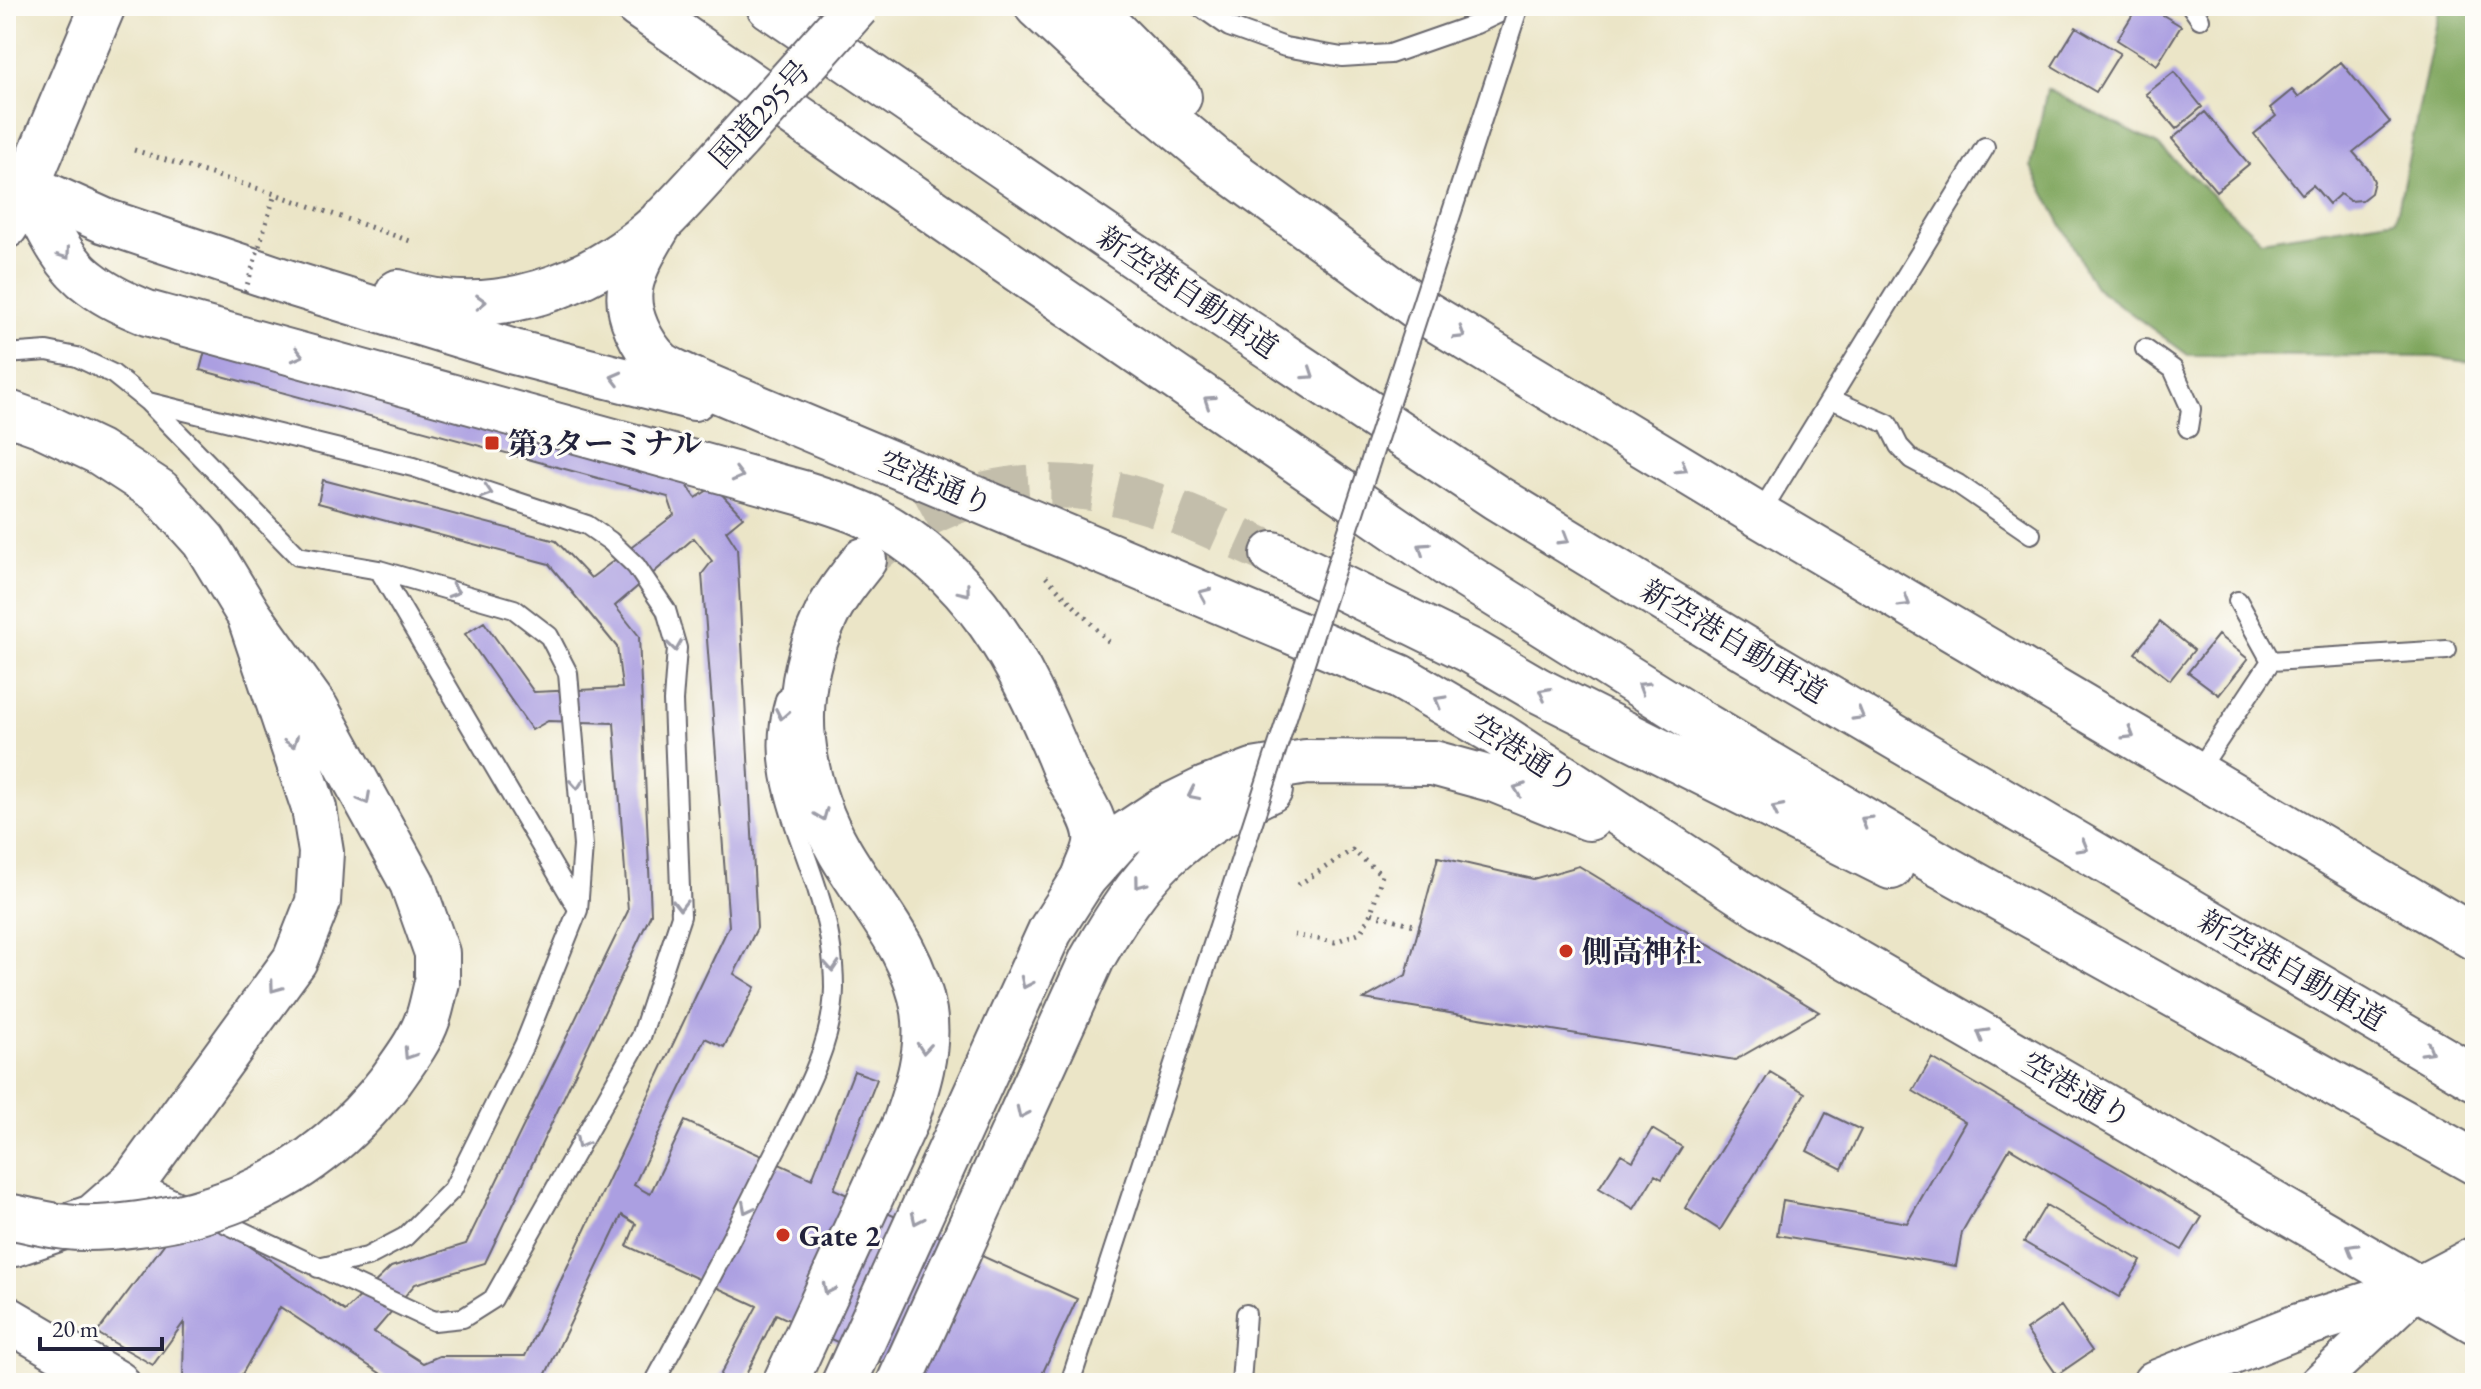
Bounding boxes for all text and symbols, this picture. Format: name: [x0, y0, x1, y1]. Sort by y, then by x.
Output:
street label: 国道295号: [701, 51, 819, 177]
street label: 新空港自動車道: [1090, 217, 1286, 367]
one-way arrow: [55, 245, 70, 259]
one-way arrow: [475, 293, 488, 310]
one-way arrow: [1451, 324, 1466, 340]
one-way arrow: [291, 345, 305, 362]
one-way arrow: [1301, 364, 1315, 379]
one-way arrow: [610, 371, 624, 388]
one-way arrow: [1203, 396, 1217, 411]
place label: 第3ターミナル: [508, 424, 702, 463]
marker: 第3ターミナル: [483, 434, 501, 452]
street label: 空港通り: [873, 442, 999, 524]
one-way arrow: [1673, 459, 1688, 474]
one-way arrow: [730, 466, 744, 483]
one-way arrow: [480, 482, 494, 498]
one-way arrow: [1555, 529, 1570, 545]
one-way arrow: [1418, 542, 1432, 557]
street label: 新空港自動車道: [1634, 570, 1834, 712]
one-way arrow: [446, 582, 460, 598]
one-way arrow: [955, 582, 970, 597]
one-way arrow: [1197, 588, 1212, 604]
one-way arrow: [1896, 592, 1911, 608]
one-way arrow: [666, 640, 683, 653]
one-way arrow: [1637, 681, 1652, 696]
one-way arrow: [1538, 687, 1553, 702]
one-way arrow: [1434, 695, 1449, 711]
street label: 空港通り: [1463, 705, 1585, 801]
one-way arrow: [1850, 705, 1865, 721]
one-way arrow: [775, 708, 792, 721]
one-way arrow: [2120, 724, 2135, 740]
one-way arrow: [282, 735, 298, 749]
one-way arrow: [569, 778, 586, 791]
one-way arrow: [1513, 782, 1527, 799]
one-way arrow: [1187, 784, 1202, 800]
one-way arrow: [355, 791, 371, 805]
one-way arrow: [1770, 804, 1785, 819]
one-way arrow: [813, 806, 829, 821]
one-way arrow: [1860, 815, 1875, 831]
one-way arrow: [2074, 837, 2089, 853]
one-way arrow: [1136, 874, 1150, 889]
one-way arrow: [671, 899, 689, 912]
street label: 新空港自動車道: [2191, 901, 2393, 1039]
place label: 側高神社: [1582, 932, 1702, 971]
marker: 側高神社: [1557, 942, 1575, 960]
one-way arrow: [823, 960, 840, 973]
one-way arrow: [1020, 975, 1036, 989]
one-way arrow: [271, 979, 285, 993]
one-way arrow: [1976, 1028, 1991, 1044]
one-way arrow: [2419, 1040, 2434, 1056]
one-way arrow: [915, 1042, 932, 1055]
street label: 空港通り: [2015, 1043, 2139, 1137]
one-way arrow: [404, 1045, 419, 1060]
one-way arrow: [1015, 1105, 1031, 1120]
one-way arrow: [575, 1134, 591, 1149]
one-way arrow: [741, 1199, 757, 1214]
one-way arrow: [911, 1211, 927, 1226]
place label: Gate 2: [799, 1216, 881, 1255]
marker: Gate 2: [774, 1226, 792, 1244]
one-way arrow: [2346, 1243, 2361, 1259]
one-way arrow: [822, 1280, 838, 1295]
scale bar: [40, 1301, 162, 1351]
text: 20 m: [52, 1313, 99, 1344]

